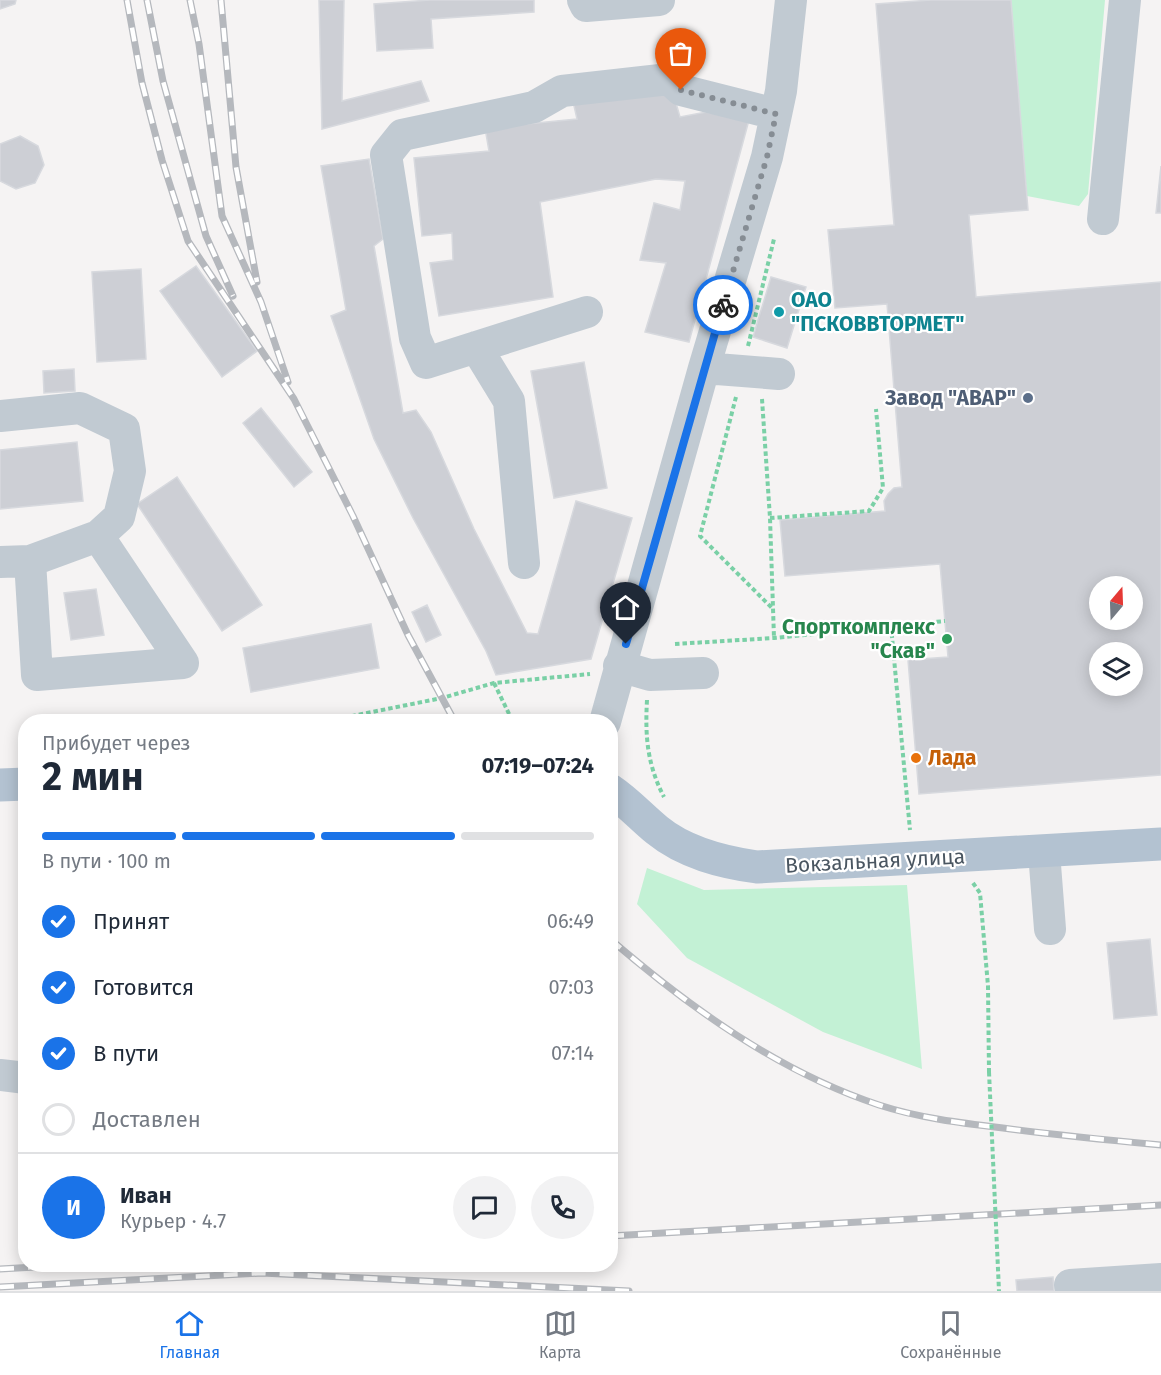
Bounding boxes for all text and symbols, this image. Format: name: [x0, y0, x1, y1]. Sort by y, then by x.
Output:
pin: [655, 28, 706, 90]
icon: bag: [664, 37, 697, 70]
courier: [693, 275, 753, 335]
place label: ОАО "ПСКОВВТОРМЕТ": [791, 287, 964, 337]
icon: bike: [707, 289, 740, 322]
marker: ОАО "ПСКОВВТОРМЕТ": [772, 305, 786, 319]
place label: Завод "АВАР": [884, 385, 1016, 411]
marker: Завод "АВАР": [1021, 391, 1035, 405]
north arrow: [1089, 576, 1143, 630]
map controls: [1089, 576, 1143, 696]
pin: [600, 582, 651, 644]
icon: home: [609, 591, 642, 624]
place label: Спорткомплекс "Скав": [782, 614, 935, 664]
marker: Спорткомплекс "Скав": [940, 632, 954, 646]
button: layers: [1089, 642, 1143, 696]
text: Прибудет через: [42, 731, 191, 755]
place label: Лада: [928, 745, 976, 771]
marker: Лада: [909, 751, 923, 765]
text: 07:19–07:24: [482, 752, 594, 779]
text: 2 мин: [42, 754, 144, 800]
street label: Вокзальная улица: [784, 843, 966, 879]
text: В пути · 100 m: [42, 849, 171, 873]
icon: check: [42, 905, 75, 938]
text: Принят: [93, 908, 169, 935]
text: 06:49: [547, 909, 594, 933]
icon: check: [42, 971, 75, 1004]
text: Готовится: [93, 974, 194, 1001]
text: 07:03: [549, 975, 594, 999]
icon: check: [42, 1037, 75, 1070]
text: В пути: [93, 1040, 159, 1067]
text: 07:14: [551, 1041, 594, 1065]
text: Доставлен: [93, 1106, 201, 1133]
button: chat: [453, 1176, 516, 1239]
button: phone: [531, 1176, 594, 1239]
text: Иван: [120, 1182, 172, 1209]
text: И: [66, 1194, 81, 1221]
text: Курьер · 4.7: [120, 1209, 226, 1233]
tab: Главная: [159, 1307, 220, 1362]
tab: Карта: [539, 1307, 581, 1362]
tab: Сохранённые: [900, 1307, 1002, 1362]

